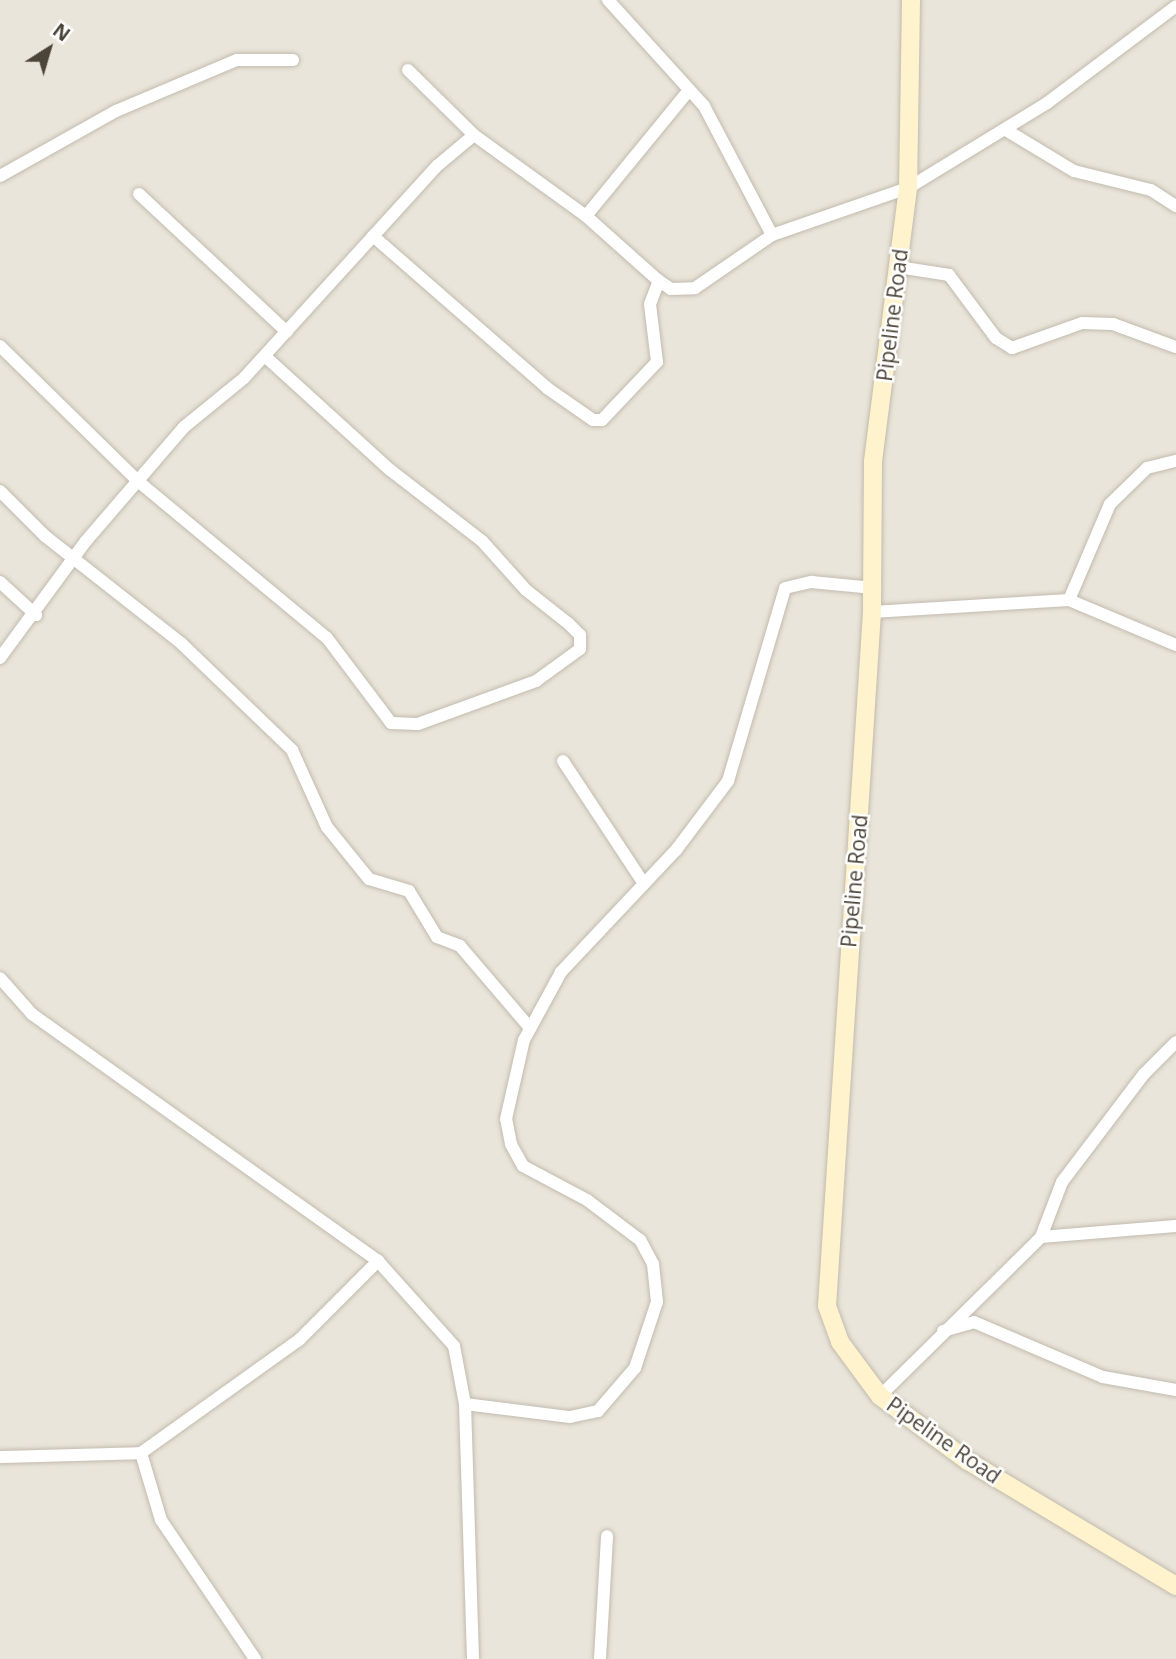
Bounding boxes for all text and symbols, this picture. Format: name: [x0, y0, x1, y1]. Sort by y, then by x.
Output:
north arrow: [14, 14, 84, 84]
text: N: [48, 17, 76, 47]
street label: Pipeline Road: [871, 247, 913, 383]
street label: Pipeline Road: [836, 813, 872, 949]
street label: Pipeline Road: [882, 1391, 1006, 1489]

